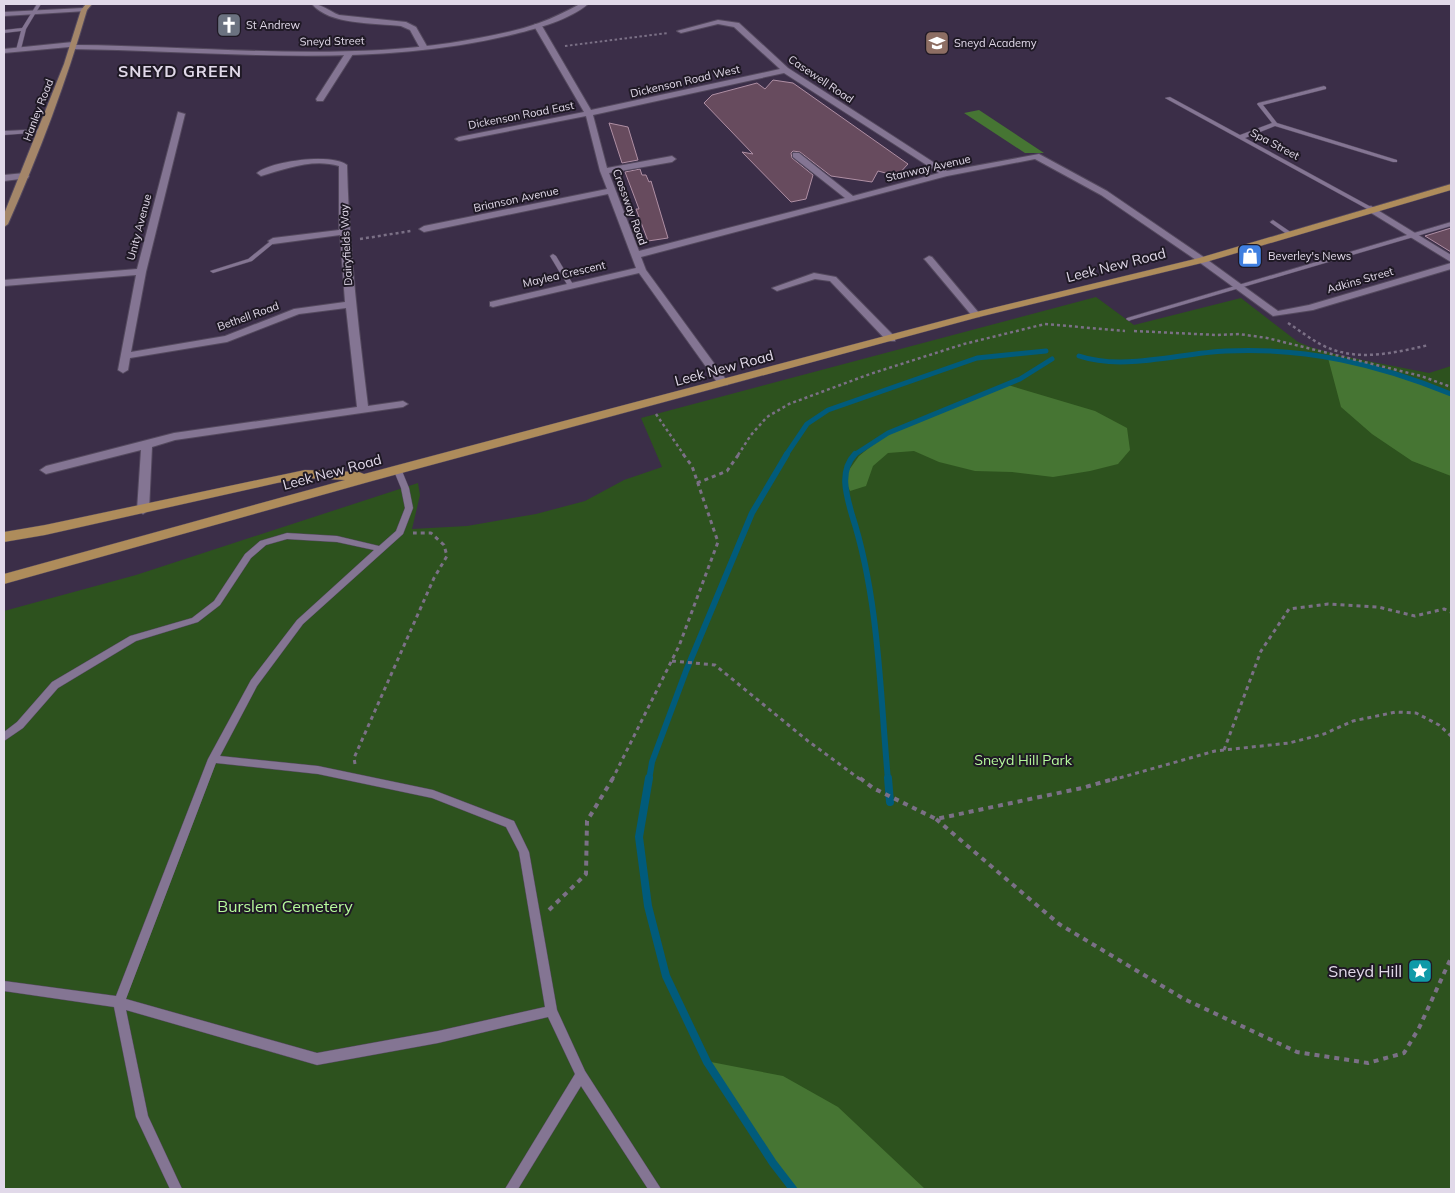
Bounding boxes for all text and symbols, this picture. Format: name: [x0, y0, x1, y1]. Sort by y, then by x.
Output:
church icon: St Andrew: [216, 12, 242, 38]
place label: St Andrew: [246, 18, 301, 32]
school or university icon: Sneyd Academy: [924, 30, 950, 56]
street label: Sneyd Street: [299, 33, 365, 49]
place label: Sneyd Academy: [954, 36, 1037, 50]
street label: Casewell Road: [786, 52, 856, 106]
district label: SNEYD GREEN: [118, 61, 242, 81]
street label: Dickenson Road West: [629, 62, 741, 100]
street label: Hanley Road: [20, 77, 56, 143]
street label: Dickenson Road East: [467, 98, 575, 132]
street label: Spa Street: [1248, 125, 1302, 163]
street label: Stanway Avenue: [884, 151, 972, 185]
street label: Crossway Road: [610, 167, 650, 247]
street label: Brianson Avenue: [472, 183, 560, 215]
street label: Unity Avenue: [123, 192, 155, 262]
street label: Dairyfields Way: [337, 204, 355, 286]
shop icon: Beverley's News: [1237, 243, 1263, 269]
street label: Leek New Road: [1064, 244, 1168, 286]
place label: Beverley's News: [1268, 249, 1351, 263]
street label: Maylea Crescent: [521, 258, 607, 290]
street label: Adkins Street: [1325, 264, 1395, 296]
street label: Bethell Road: [215, 298, 281, 334]
street label: Leek New Road: [673, 346, 775, 390]
street label: Leek New Road: [281, 450, 383, 494]
park label: Sneyd Hill Park: [974, 751, 1073, 769]
park label: Burslem Cemetery: [217, 896, 353, 916]
place icon: Sneyd Hill: [1407, 958, 1433, 984]
place label: Sneyd Hill: [1328, 961, 1402, 981]

